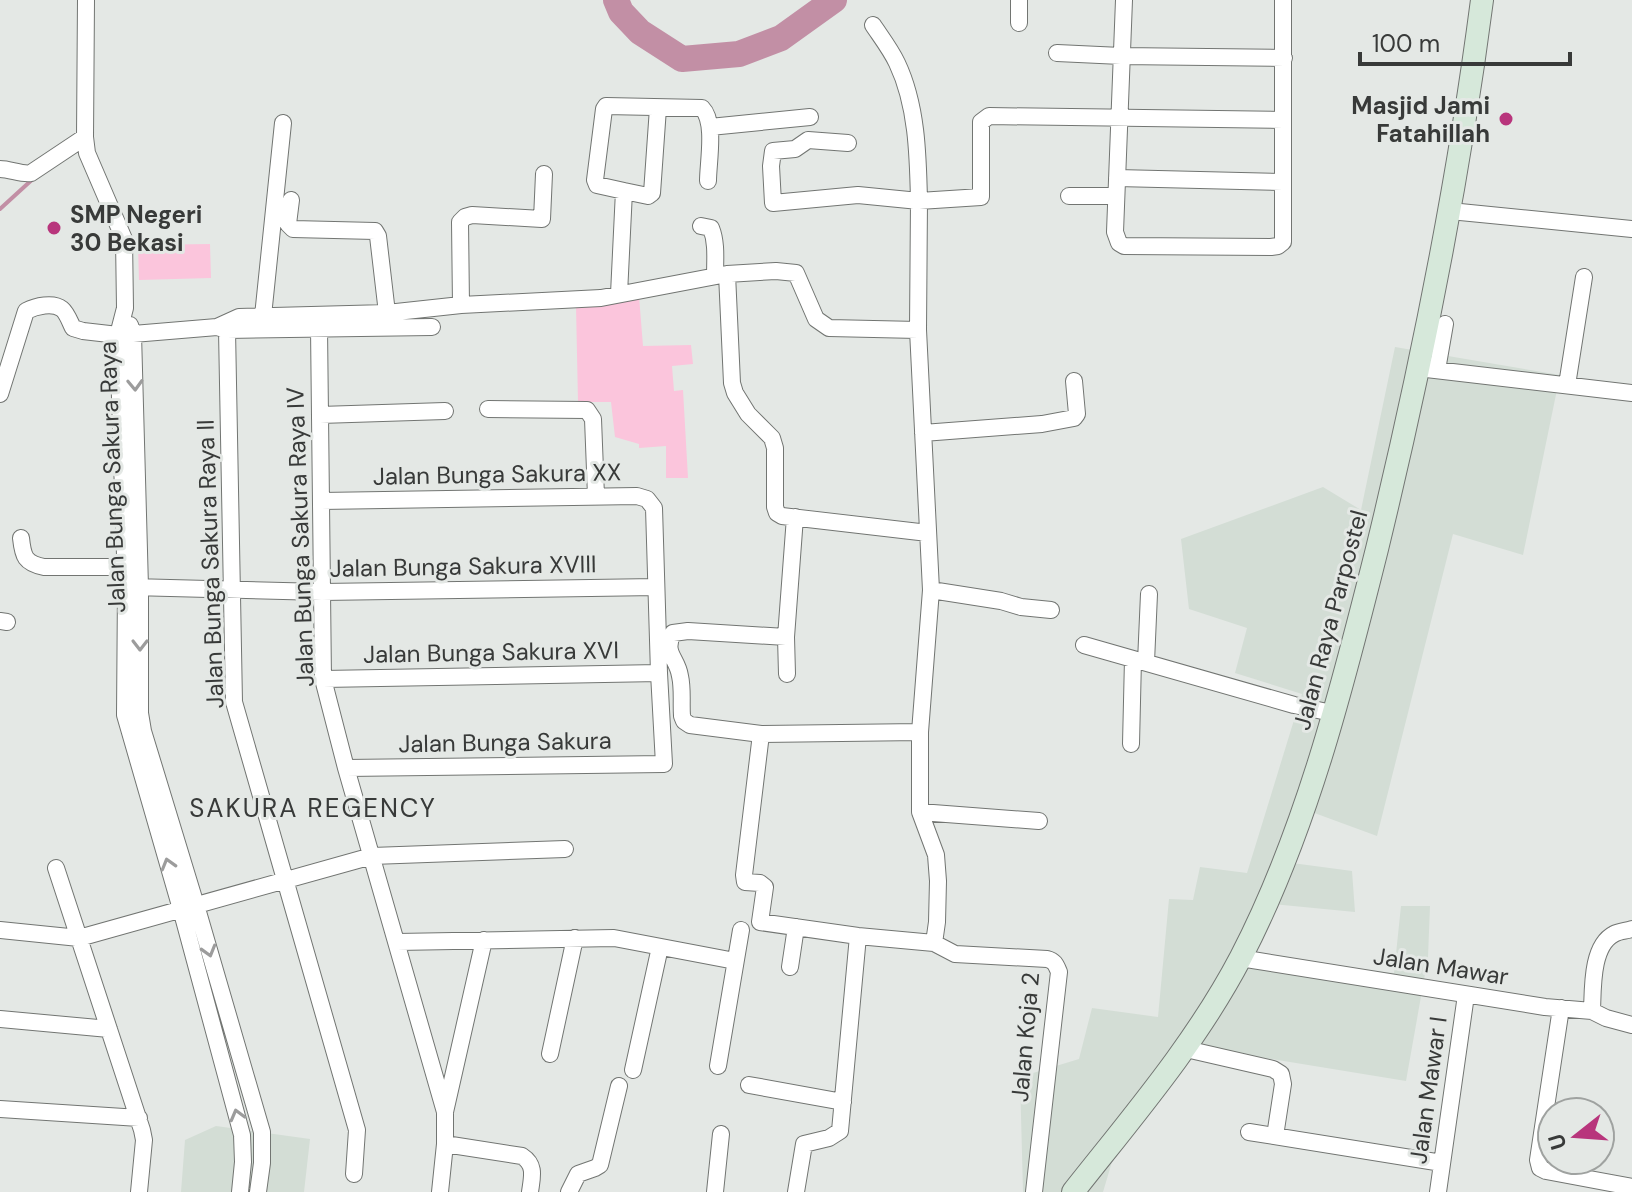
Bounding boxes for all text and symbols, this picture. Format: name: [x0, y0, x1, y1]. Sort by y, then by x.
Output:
scale bar: [1360, 16, 1570, 66]
text: 100 m: [1372, 28, 1440, 59]
place label: Masjid Jami Fatahillah: [1351, 90, 1490, 149]
marker: Masjid Jami Fatahillah: [1497, 110, 1515, 128]
place label: SMP Negeri 30 Bekasi: [70, 199, 202, 258]
marker: SMP Negeri 30 Bekasi: [45, 219, 63, 237]
street label: Jalan Bunga Sakura Raya: [92, 341, 132, 613]
one-way arrow: [126, 379, 143, 392]
street label: Jalan Bunga Sakura Raya IV: [279, 387, 321, 687]
street label: Jalan Bunga Sakura Raya II: [189, 419, 231, 709]
street label: Jalan Bunga Sakura XX: [372, 456, 622, 492]
street label: Jalan Raya Parpostel: [1286, 507, 1374, 733]
street label: Jalan Bunga Sakura XVIII: [329, 548, 597, 584]
street label: Jalan Bunga Sakura XVI: [363, 634, 619, 670]
one-way arrow: [131, 639, 149, 652]
street label: Jalan Bunga Sakura: [398, 725, 612, 759]
district label: SAKURA REGENCY: [189, 791, 437, 825]
one-way arrow: [161, 858, 177, 872]
street label: Jalan Mawar: [1371, 940, 1511, 992]
one-way arrow: [200, 943, 216, 957]
street label: Jalan Koja 2: [1004, 971, 1046, 1103]
street label: Jalan Mawar I: [1402, 1014, 1454, 1166]
north arrow: [1536, 1096, 1616, 1176]
one-way arrow: [229, 1108, 246, 1122]
text: U: [1541, 1130, 1573, 1153]

